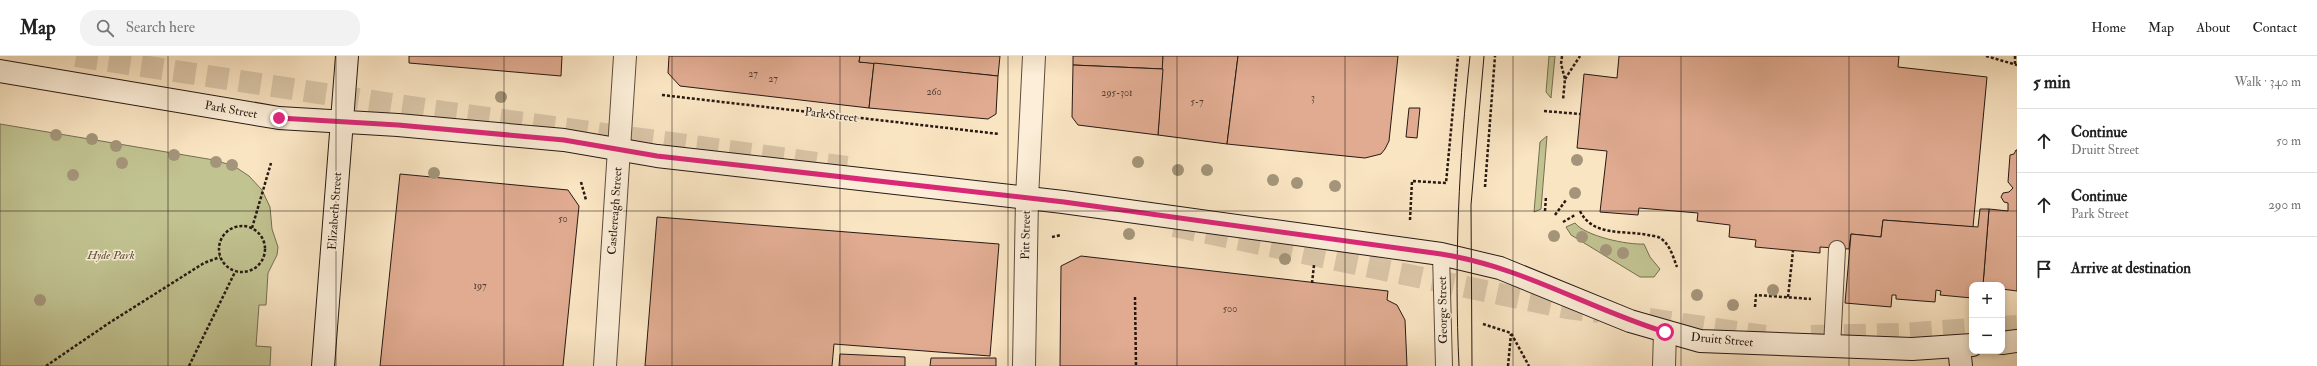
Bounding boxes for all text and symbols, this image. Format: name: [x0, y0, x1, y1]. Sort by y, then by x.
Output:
search box: [80, 10, 360, 46]
text: Map: [20, 16, 56, 40]
icon: search: [94, 17, 116, 39]
text: Search here: [126, 18, 195, 37]
text: Home: [2091, 19, 2126, 36]
text: Map: [2148, 19, 2174, 36]
text: About: [2196, 19, 2230, 36]
text: Contact: [2252, 19, 2297, 36]
house number: 27: [748, 68, 758, 80]
text: 5 min: [2033, 72, 2071, 93]
house number: 27: [768, 73, 778, 85]
text: Walk · 340 m: [2235, 74, 2301, 90]
house number: 260: [926, 86, 942, 98]
house number: 295-301: [1101, 87, 1133, 99]
house number: 3: [1311, 92, 1315, 104]
house number: 5-7: [1190, 96, 1204, 108]
street label: Park Street: [203, 98, 259, 122]
street label: Park Street: [804, 104, 858, 126]
route end: [270, 109, 288, 127]
text: Continue: [2071, 123, 2127, 142]
icon: ahead: [2033, 130, 2055, 152]
text: 50 m: [2276, 133, 2301, 149]
text: Druitt Street: [2071, 142, 2139, 158]
street label: Castlereagh Street: [604, 167, 626, 255]
street label: Elizabeth Street: [325, 171, 345, 251]
text: Continue: [2071, 187, 2127, 206]
icon: ahead: [2033, 194, 2055, 216]
text: 290 m: [2268, 197, 2301, 213]
text: Park Street: [2071, 206, 2129, 222]
street label: Pitt Street: [1018, 210, 1034, 260]
house number: 50: [558, 213, 568, 225]
park label: Hyde Park: [86, 248, 135, 263]
icon: arrive: [2033, 258, 2055, 280]
text: Arrive at destination: [2071, 259, 2191, 278]
street label: George Street: [1435, 276, 1451, 344]
house number: 197: [473, 280, 487, 292]
map controls: [1969, 282, 2005, 354]
button: +: [1969, 282, 2005, 318]
house number: 500: [1223, 303, 1237, 315]
button: −: [1969, 318, 2005, 354]
route start: [1656, 323, 1674, 341]
street label: Druitt Street: [1690, 330, 1754, 350]

